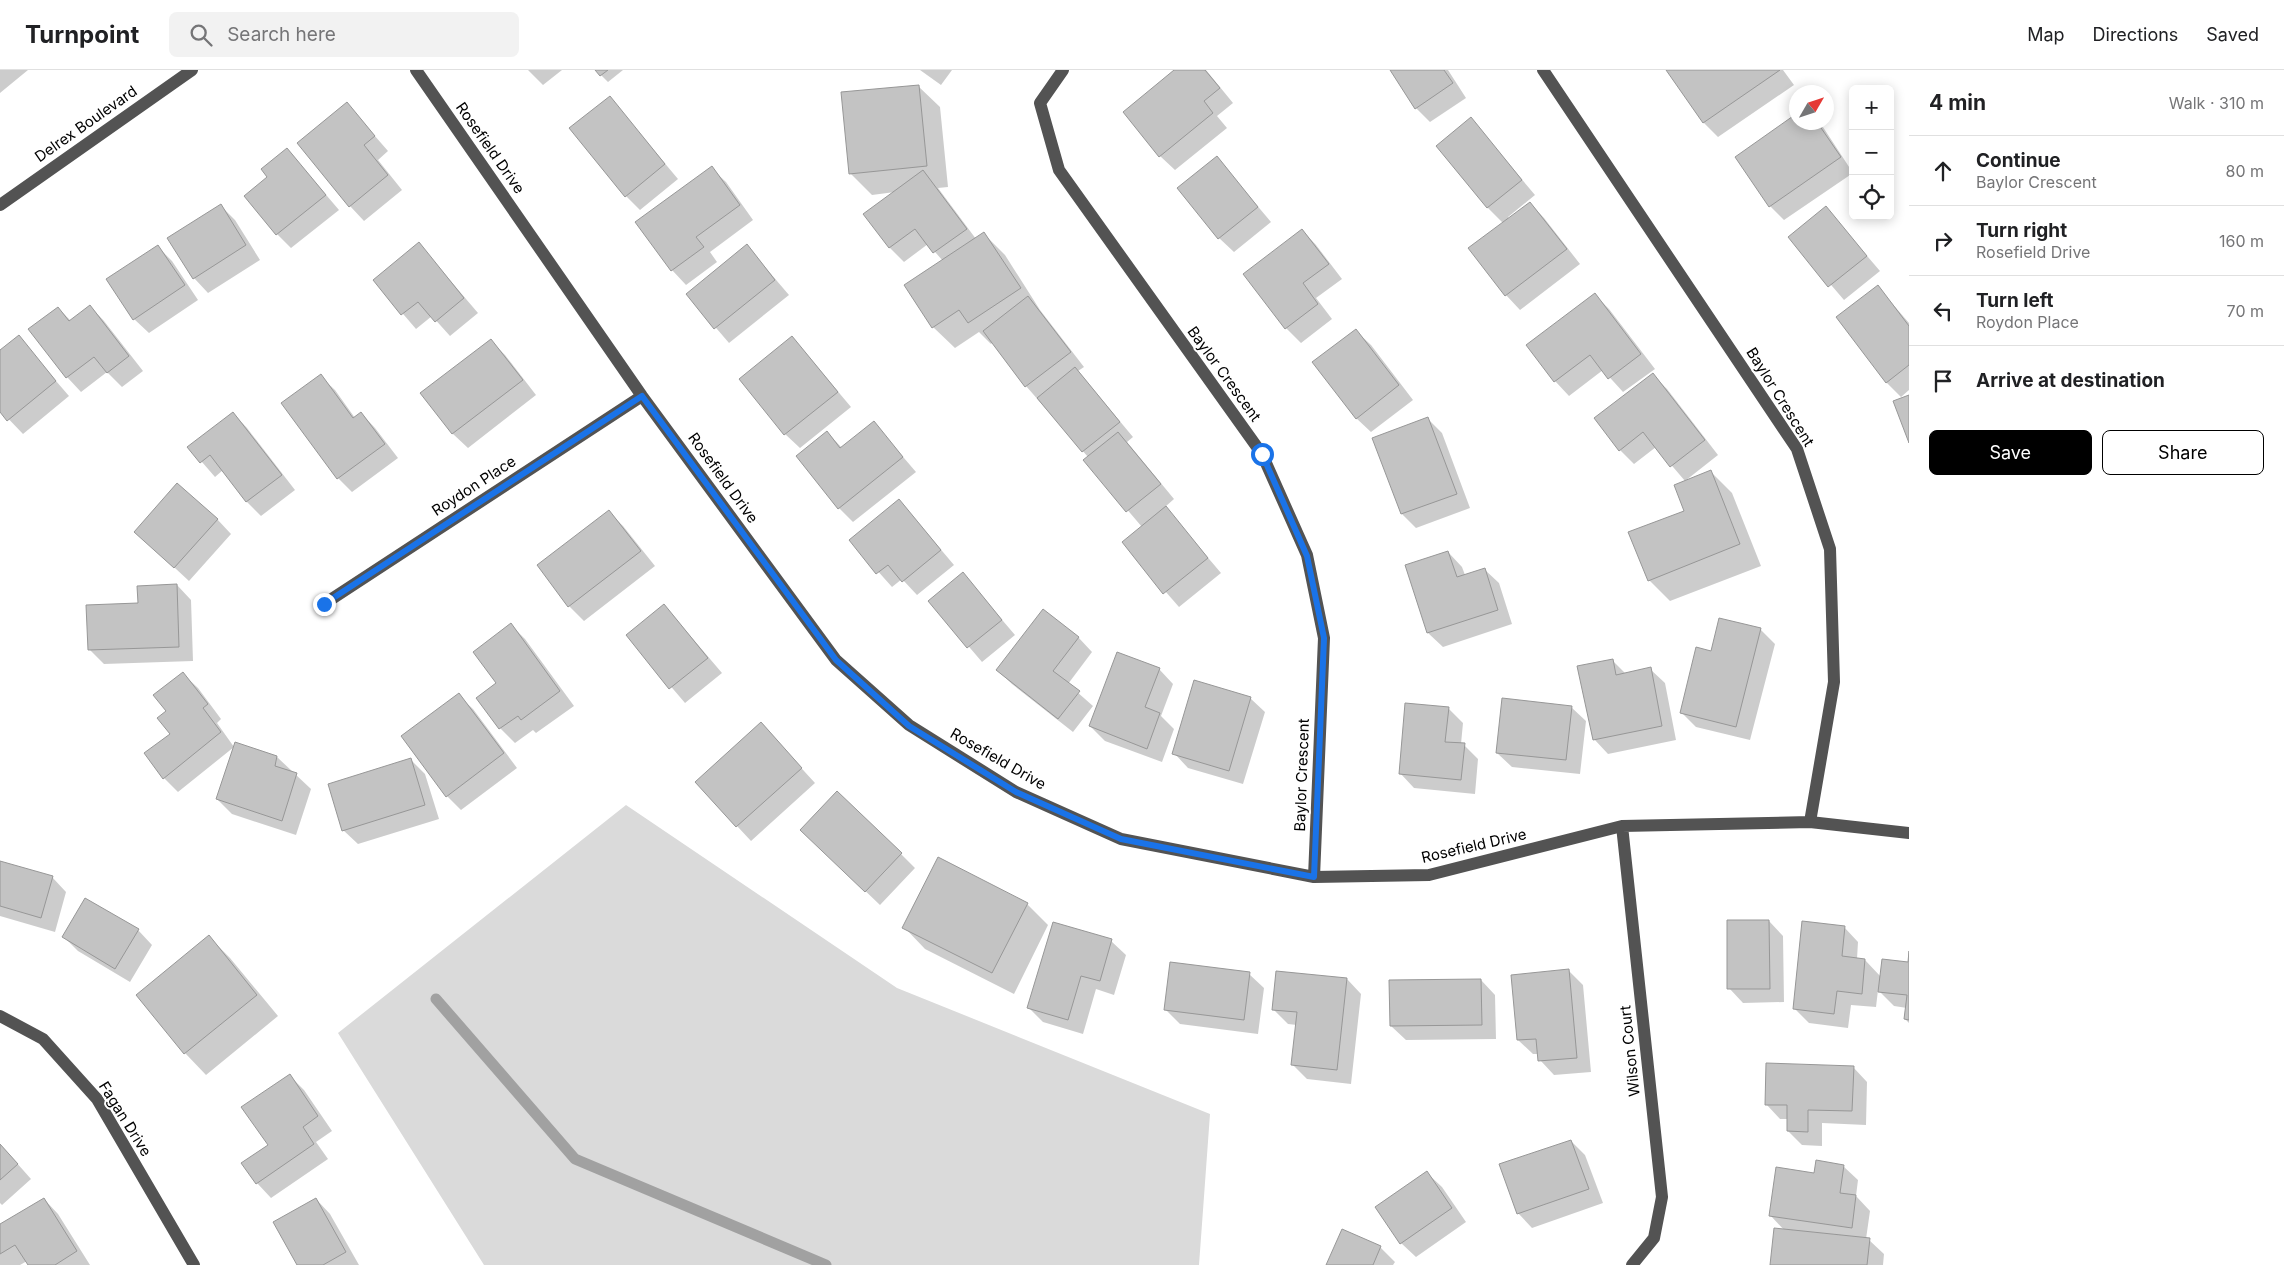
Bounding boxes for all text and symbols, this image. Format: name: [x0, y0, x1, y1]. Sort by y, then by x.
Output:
search box: [169, 12, 519, 57]
text: Turnpoint: [25, 20, 139, 49]
icon: search: [187, 21, 215, 49]
text: Search here: [227, 23, 336, 46]
text: Map: [2027, 24, 2065, 45]
text: Directions: [2093, 24, 2178, 45]
text: Saved: [2206, 24, 2259, 45]
street label: Delrex Boulevard: [31, 81, 141, 166]
north arrow: [1789, 85, 1834, 130]
map controls: [1849, 85, 1894, 220]
button: +: [1849, 85, 1894, 130]
text: 4 min: [1929, 90, 1986, 115]
text: Walk · 310 m: [2169, 93, 2264, 113]
street label: Rosefield Drive: [452, 98, 529, 197]
button: −: [1849, 130, 1894, 175]
text: Continue: [1976, 149, 2061, 172]
icon: ahead: [1929, 157, 1957, 185]
text: 80 m: [2225, 161, 2264, 181]
text: Baylor Crescent: [1976, 172, 2097, 192]
button: locate: [1849, 175, 1894, 220]
text: Turn right: [1976, 219, 2067, 242]
icon: right: [1929, 227, 1957, 255]
text: 160 m: [2219, 231, 2264, 251]
text: Rosefield Drive: [1976, 242, 2090, 262]
text: Turn left: [1976, 289, 2054, 312]
icon: left: [1929, 297, 1957, 325]
text: 70 m: [2227, 301, 2264, 321]
text: Roydon Place: [1976, 312, 2079, 332]
street label: Baylor Crescent: [1183, 322, 1265, 425]
street label: Baylor Crescent: [1742, 344, 1818, 450]
icon: arrive: [1929, 367, 1957, 395]
text: Arrive at destination: [1976, 369, 2165, 392]
street label: Rosefield Drive: [684, 429, 763, 527]
button: Save: [1929, 430, 2092, 475]
button: Share: [2102, 430, 2264, 475]
route start: [1251, 443, 1274, 466]
street label: Roydon Place: [428, 451, 519, 520]
route end: [313, 593, 336, 616]
street label: Baylor Crescent: [1290, 718, 1313, 832]
street label: Rosefield Drive: [947, 724, 1049, 794]
street label: Rosefield Drive: [1419, 824, 1528, 867]
street label: Wilson Court: [1615, 1004, 1644, 1098]
street label: Fagan Drive: [95, 1078, 156, 1160]

